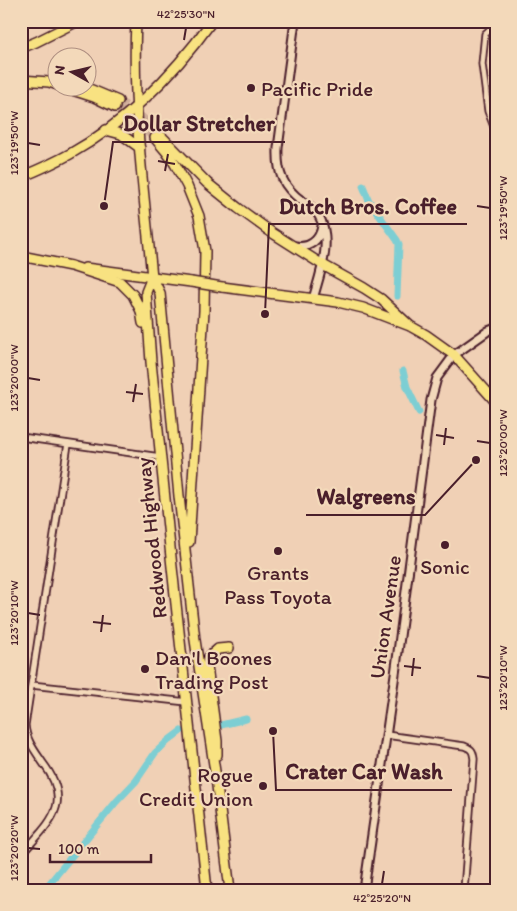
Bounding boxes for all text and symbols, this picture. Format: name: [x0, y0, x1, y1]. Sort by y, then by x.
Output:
text: 42°25'30"N: [157, 7, 215, 21]
north arrow: [48, 48, 98, 98]
text: N: [51, 64, 69, 76]
place label: Pacific Pride: [261, 76, 373, 101]
marker: Pacific Pride: [245, 82, 257, 94]
callout: Dollar Stretcher: [113, 105, 285, 142]
text: Dollar Stretcher: [123, 110, 276, 137]
text: 123°19'50"W: [7, 111, 21, 175]
text: 123°19'50"W: [496, 176, 510, 240]
callout: Dutch Bros. Coffee: [269, 187, 467, 224]
text: Dutch Bros. Coffee: [279, 193, 457, 220]
text: 123°20'00"W: [7, 344, 21, 412]
text: 123°20'00"W: [496, 409, 510, 477]
street label: Redwood Highway: [130, 456, 172, 620]
callout: Walgreens: [306, 478, 425, 515]
text: Walgreens: [317, 483, 416, 510]
marker: Sonic: [439, 539, 451, 551]
marker: Grants Pass Toyota: [272, 545, 284, 557]
street label: Union Avenue: [364, 554, 406, 680]
place label: Sonic: [420, 554, 470, 579]
place label: Grants Pass Toyota: [224, 560, 332, 609]
text: 123°20'10"W: [7, 580, 21, 646]
place label: Dan'l Boones Trading Post: [155, 645, 272, 694]
text: 123°20'10"W: [496, 645, 510, 711]
marker: Dan'l Boones Trading Post: [139, 663, 151, 675]
callout: Crater Car Wash: [276, 753, 452, 790]
text: Crater Car Wash: [285, 758, 443, 785]
place label: Rogue Credit Union: [139, 762, 253, 811]
marker: Rogue Credit Union: [257, 780, 269, 792]
text: 123°20'20"W: [7, 815, 21, 881]
scale bar: [50, 831, 151, 863]
text: 100 m: [58, 840, 100, 858]
text: 42°25'20"N: [353, 891, 411, 905]

